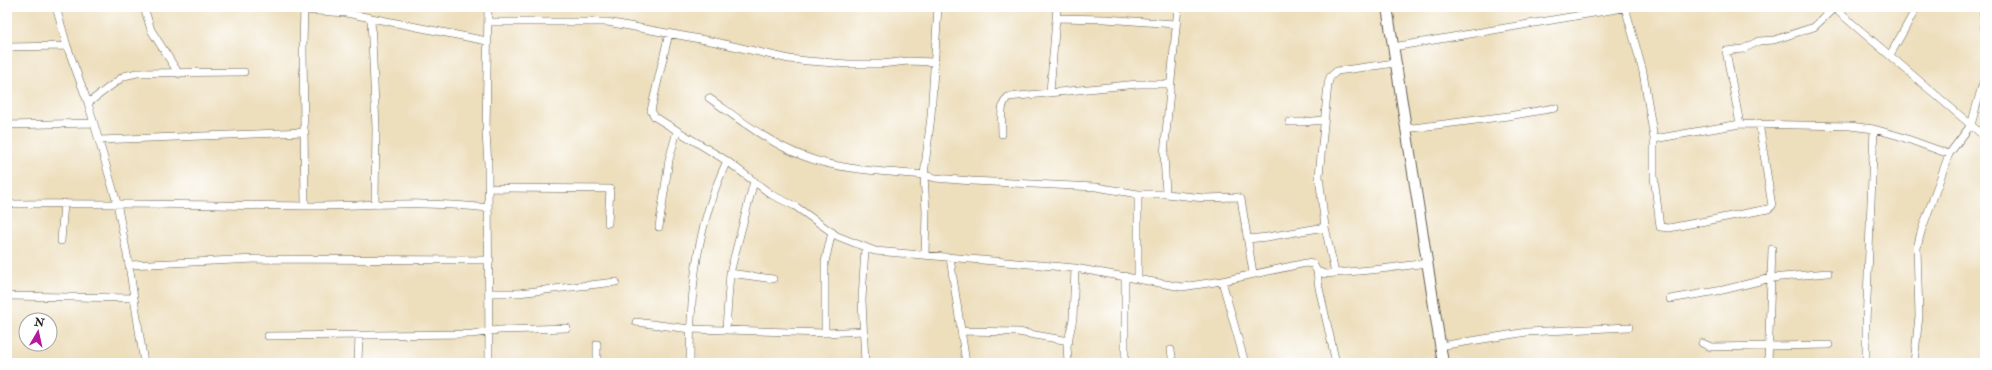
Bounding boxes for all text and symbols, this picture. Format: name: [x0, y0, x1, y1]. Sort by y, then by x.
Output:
north arrow: [18, 312, 58, 352]
text: N: [33, 315, 46, 330]

